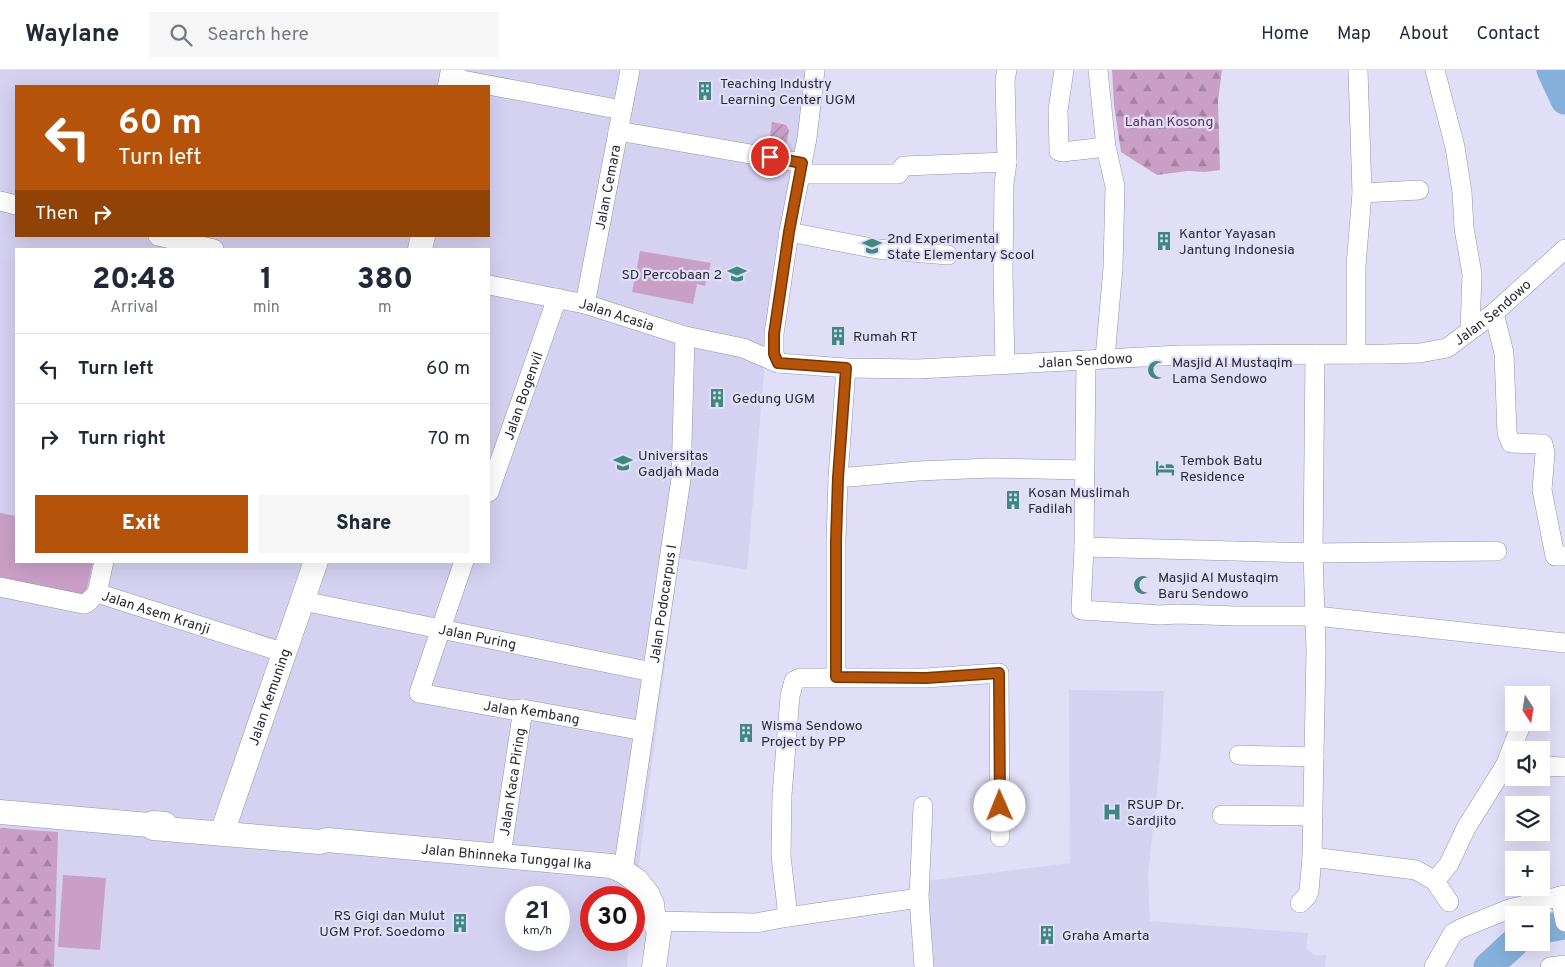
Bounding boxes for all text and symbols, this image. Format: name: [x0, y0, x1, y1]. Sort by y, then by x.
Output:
search box: [149, 12, 499, 57]
text: Waylane: [25, 20, 119, 50]
icon: search: [167, 21, 195, 49]
text: Search here: [207, 23, 309, 47]
text: Home: [1261, 23, 1309, 46]
text: Map: [1337, 23, 1371, 46]
text: About: [1399, 23, 1448, 46]
text: Contact: [1476, 23, 1540, 46]
place label: Teaching Industry Learning Center UGM: [720, 76, 855, 109]
building icon: Teaching Industry Learning Center UGM: [694, 80, 716, 102]
text: 60 m: [118, 102, 202, 146]
icon: left: [35, 105, 100, 170]
park label: Lahan Kosong: [1125, 114, 1213, 131]
pin: [749, 136, 791, 178]
street label: Jalan Cemara: [592, 143, 625, 231]
icon: arrive: [756, 143, 784, 171]
text: Turn left: [118, 145, 201, 172]
icon: right: [88, 200, 116, 228]
text: Then: [35, 202, 78, 226]
place label: Kantor Yayasan Jantung Indonesia: [1179, 226, 1295, 259]
building icon: Kantor Yayasan Jantung Indonesia: [1153, 230, 1175, 252]
place label: 2nd Experimental State Elementary Scool: [887, 231, 1034, 264]
school or university icon: 2nd Experimental State Elementary Scool: [861, 235, 883, 257]
text: 20:48: [92, 262, 176, 299]
text: 1: [260, 262, 273, 299]
text: 380: [357, 262, 413, 299]
school or university icon: SD Percobaan 2: [726, 263, 748, 285]
place label: SD Percobaan 2: [621, 267, 722, 284]
street label: Jalan Sendowo: [1451, 277, 1535, 350]
street label: Jalan Acasia: [577, 296, 656, 336]
text: Arrival: [110, 298, 158, 318]
text: min: [253, 298, 280, 318]
text: m: [378, 298, 392, 318]
building icon: Rumah RT: [827, 325, 849, 347]
place label: Rumah RT: [853, 329, 918, 346]
street label: Jalan Bogenvil: [501, 350, 547, 443]
street label: Jalan Sendowo: [1038, 351, 1133, 373]
icon: left: [35, 355, 63, 383]
place label: Masjid Al Mustaqim Lama Sendowo: [1172, 355, 1293, 388]
text: Turn left: [78, 357, 154, 381]
text: 60 m: [426, 357, 470, 381]
mosque icon: Masjid Al Mustaqim Lama Sendowo: [1146, 359, 1168, 381]
building icon: Gedung UGM: [706, 387, 728, 409]
place label: Gedung UGM: [732, 391, 815, 408]
icon: right: [35, 425, 63, 453]
text: Turn right: [78, 427, 166, 451]
text: 70 m: [428, 427, 470, 451]
place label: Universitas Gadjah Mada: [638, 448, 719, 481]
school or university icon: Universitas Gadjah Mada: [612, 452, 634, 474]
place label: Tembok Batu Residence: [1180, 453, 1262, 486]
hotel icon: Tembok Batu Residence: [1154, 457, 1176, 479]
place label: Kosan Muslimah Fadilah: [1028, 485, 1130, 518]
building icon: Kosan Muslimah Fadilah: [1002, 489, 1024, 511]
button: Exit: [35, 495, 248, 553]
button: Share: [258, 495, 470, 553]
street label: Jalan Podocarpus I: [647, 544, 681, 665]
place label: Masjid Al Mustaqim Baru Sendowo: [1158, 570, 1279, 603]
mosque icon: Masjid Al Mustaqim Baru Sendowo: [1132, 574, 1154, 596]
street label: Jalan Asem Kranji: [99, 588, 212, 639]
street label: Jalan Puring: [437, 622, 518, 654]
street label: Jalan Kemuning: [246, 647, 295, 748]
north arrow: [1505, 686, 1550, 731]
map controls: [1505, 686, 1550, 951]
street label: Jalan Kembang: [482, 698, 581, 729]
place label: Wisma Sendowo Project by PP: [761, 718, 863, 751]
building icon: Wisma Sendowo Project by PP: [735, 722, 757, 744]
street label: Jalan Kaca Piring: [497, 727, 530, 837]
button: sound: [1505, 741, 1550, 786]
position arrow: [973, 779, 1025, 831]
button: layers: [1505, 796, 1550, 841]
place label: RSUP Dr. Sardjito: [1127, 797, 1184, 830]
hospital icon: RSUP Dr. Sardjito: [1101, 801, 1123, 823]
street label: Jalan Bhinneka Tunggal Ika: [420, 842, 592, 874]
button: +: [1505, 851, 1550, 896]
speed limit sign: 30: [580, 886, 645, 951]
text: 21: [525, 896, 550, 928]
button: −: [1505, 906, 1550, 951]
place label: RS Gigi dan Mulut UGM Prof. Soedomo: [319, 908, 445, 941]
building icon: RS Gigi dan Mulut UGM Prof. Soedomo: [449, 912, 471, 934]
text: km/h: [523, 923, 552, 939]
building icon: Graha Amarta: [1036, 924, 1058, 946]
place label: Graha Amarta: [1062, 928, 1149, 945]

